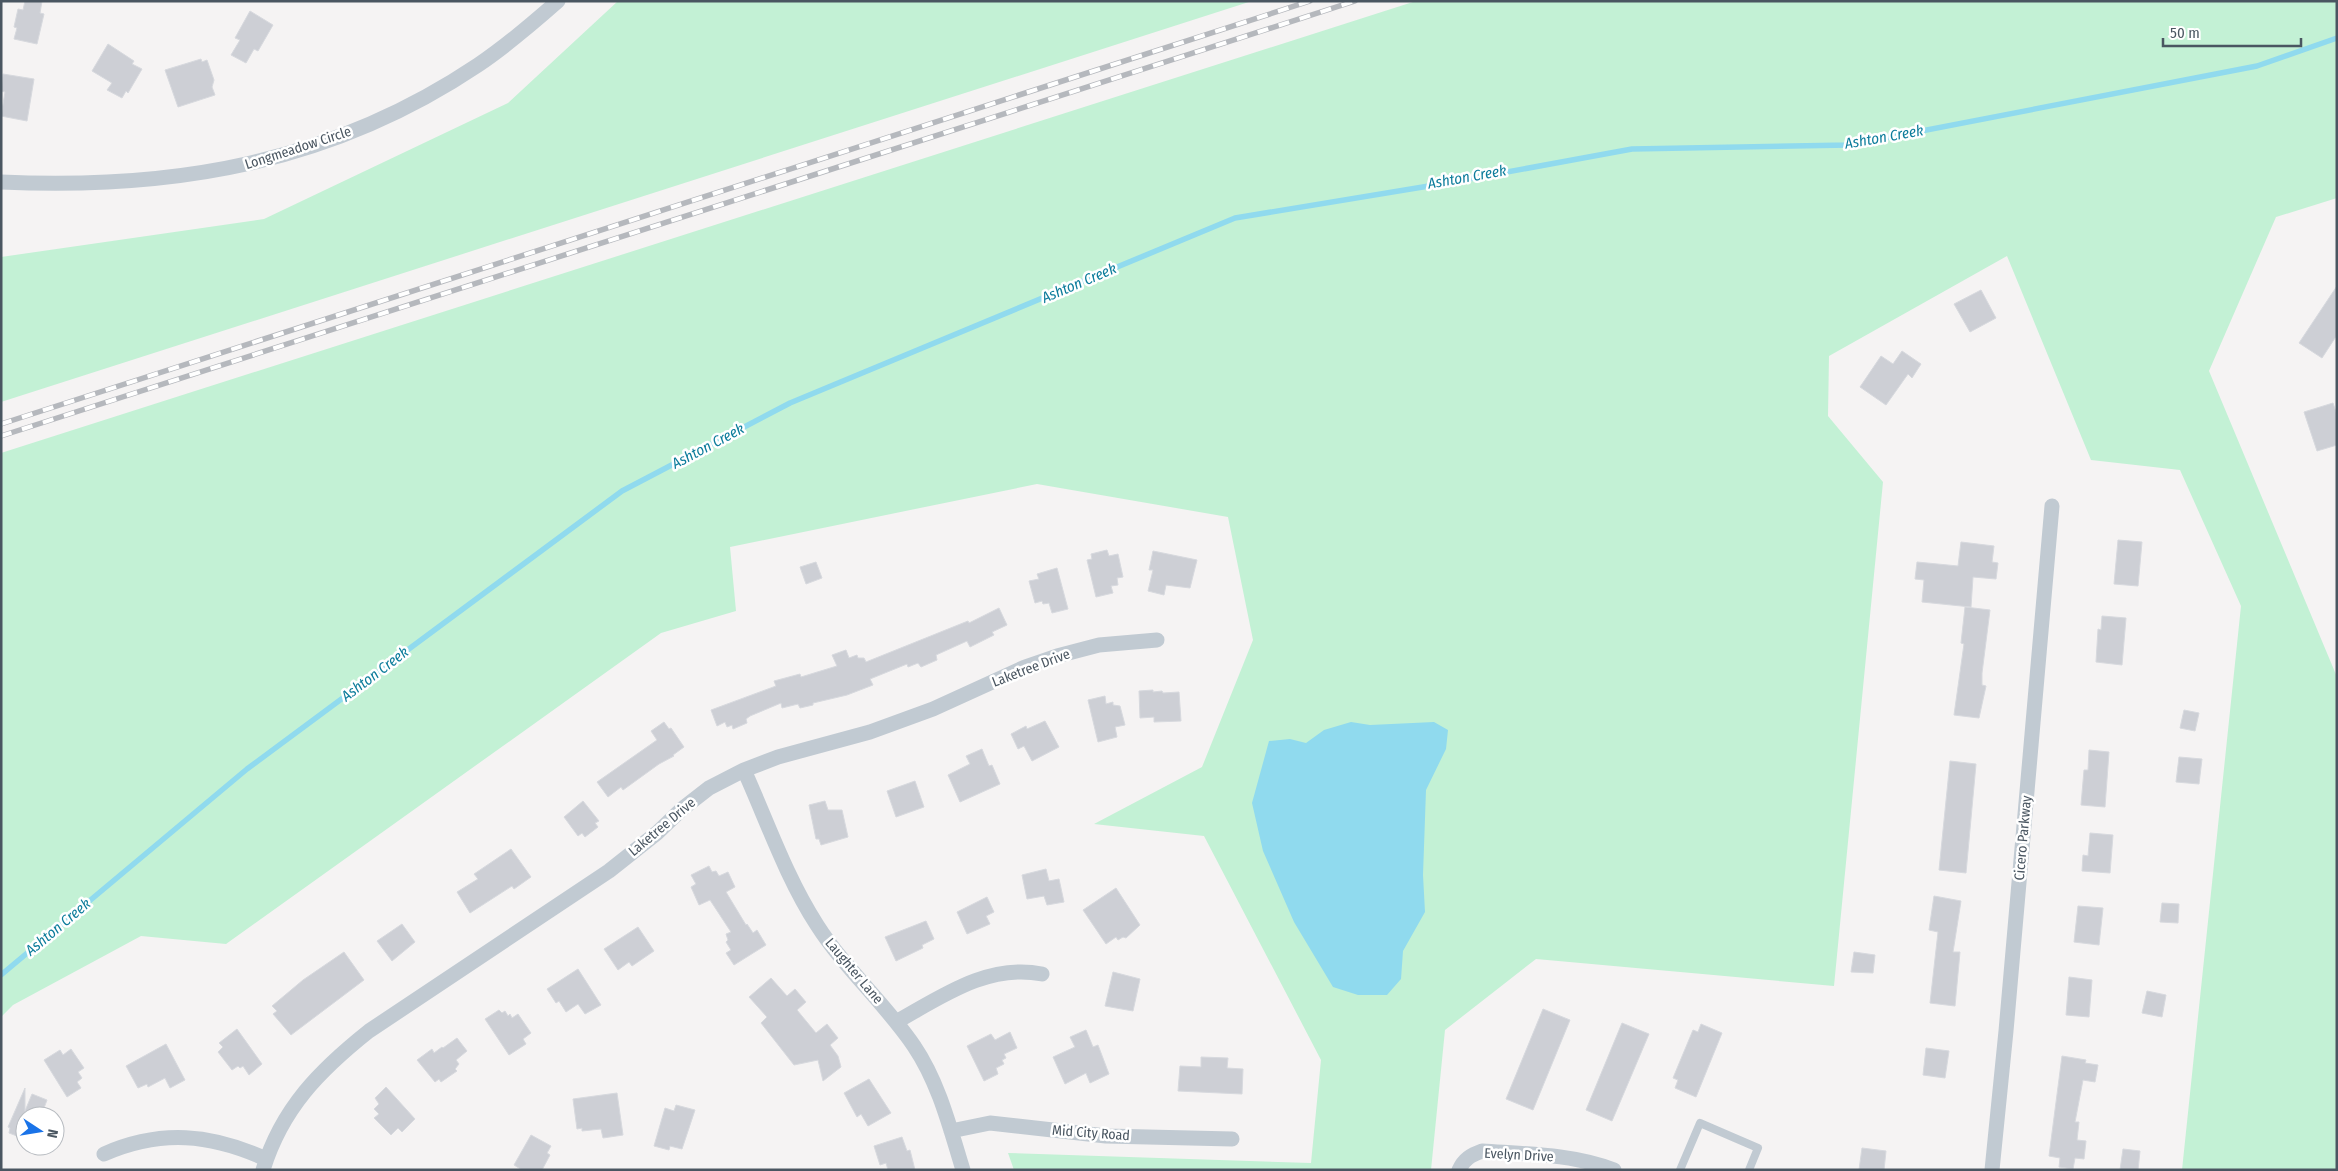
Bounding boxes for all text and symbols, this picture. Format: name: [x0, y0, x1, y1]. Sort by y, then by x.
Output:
scale bar: [2163, 15, 2300, 47]
text: 50 m: [2170, 24, 2200, 42]
water label: Ashton Creek: [1842, 121, 1925, 153]
street label: Longmeadow Circle: [243, 123, 353, 173]
water label: Ashton Creek: [1425, 161, 1508, 193]
water label: Ashton Creek: [1038, 259, 1120, 307]
water label: Ashton Creek: [668, 419, 748, 473]
water label: Ashton Creek: [337, 643, 413, 706]
street label: Laketree Drive: [990, 645, 1072, 691]
street label: Laketree Drive: [625, 794, 699, 860]
street label: Cicero Parkway: [2011, 794, 2035, 881]
water label: Ashton Creek: [21, 894, 95, 960]
street label: Laughter Lane: [821, 935, 887, 1008]
north arrow: [15, 1106, 65, 1156]
street label: Mid City Road: [1051, 1122, 1131, 1144]
text: N: [43, 1128, 61, 1139]
street label: Evelyn Drive: [1484, 1145, 1554, 1165]

